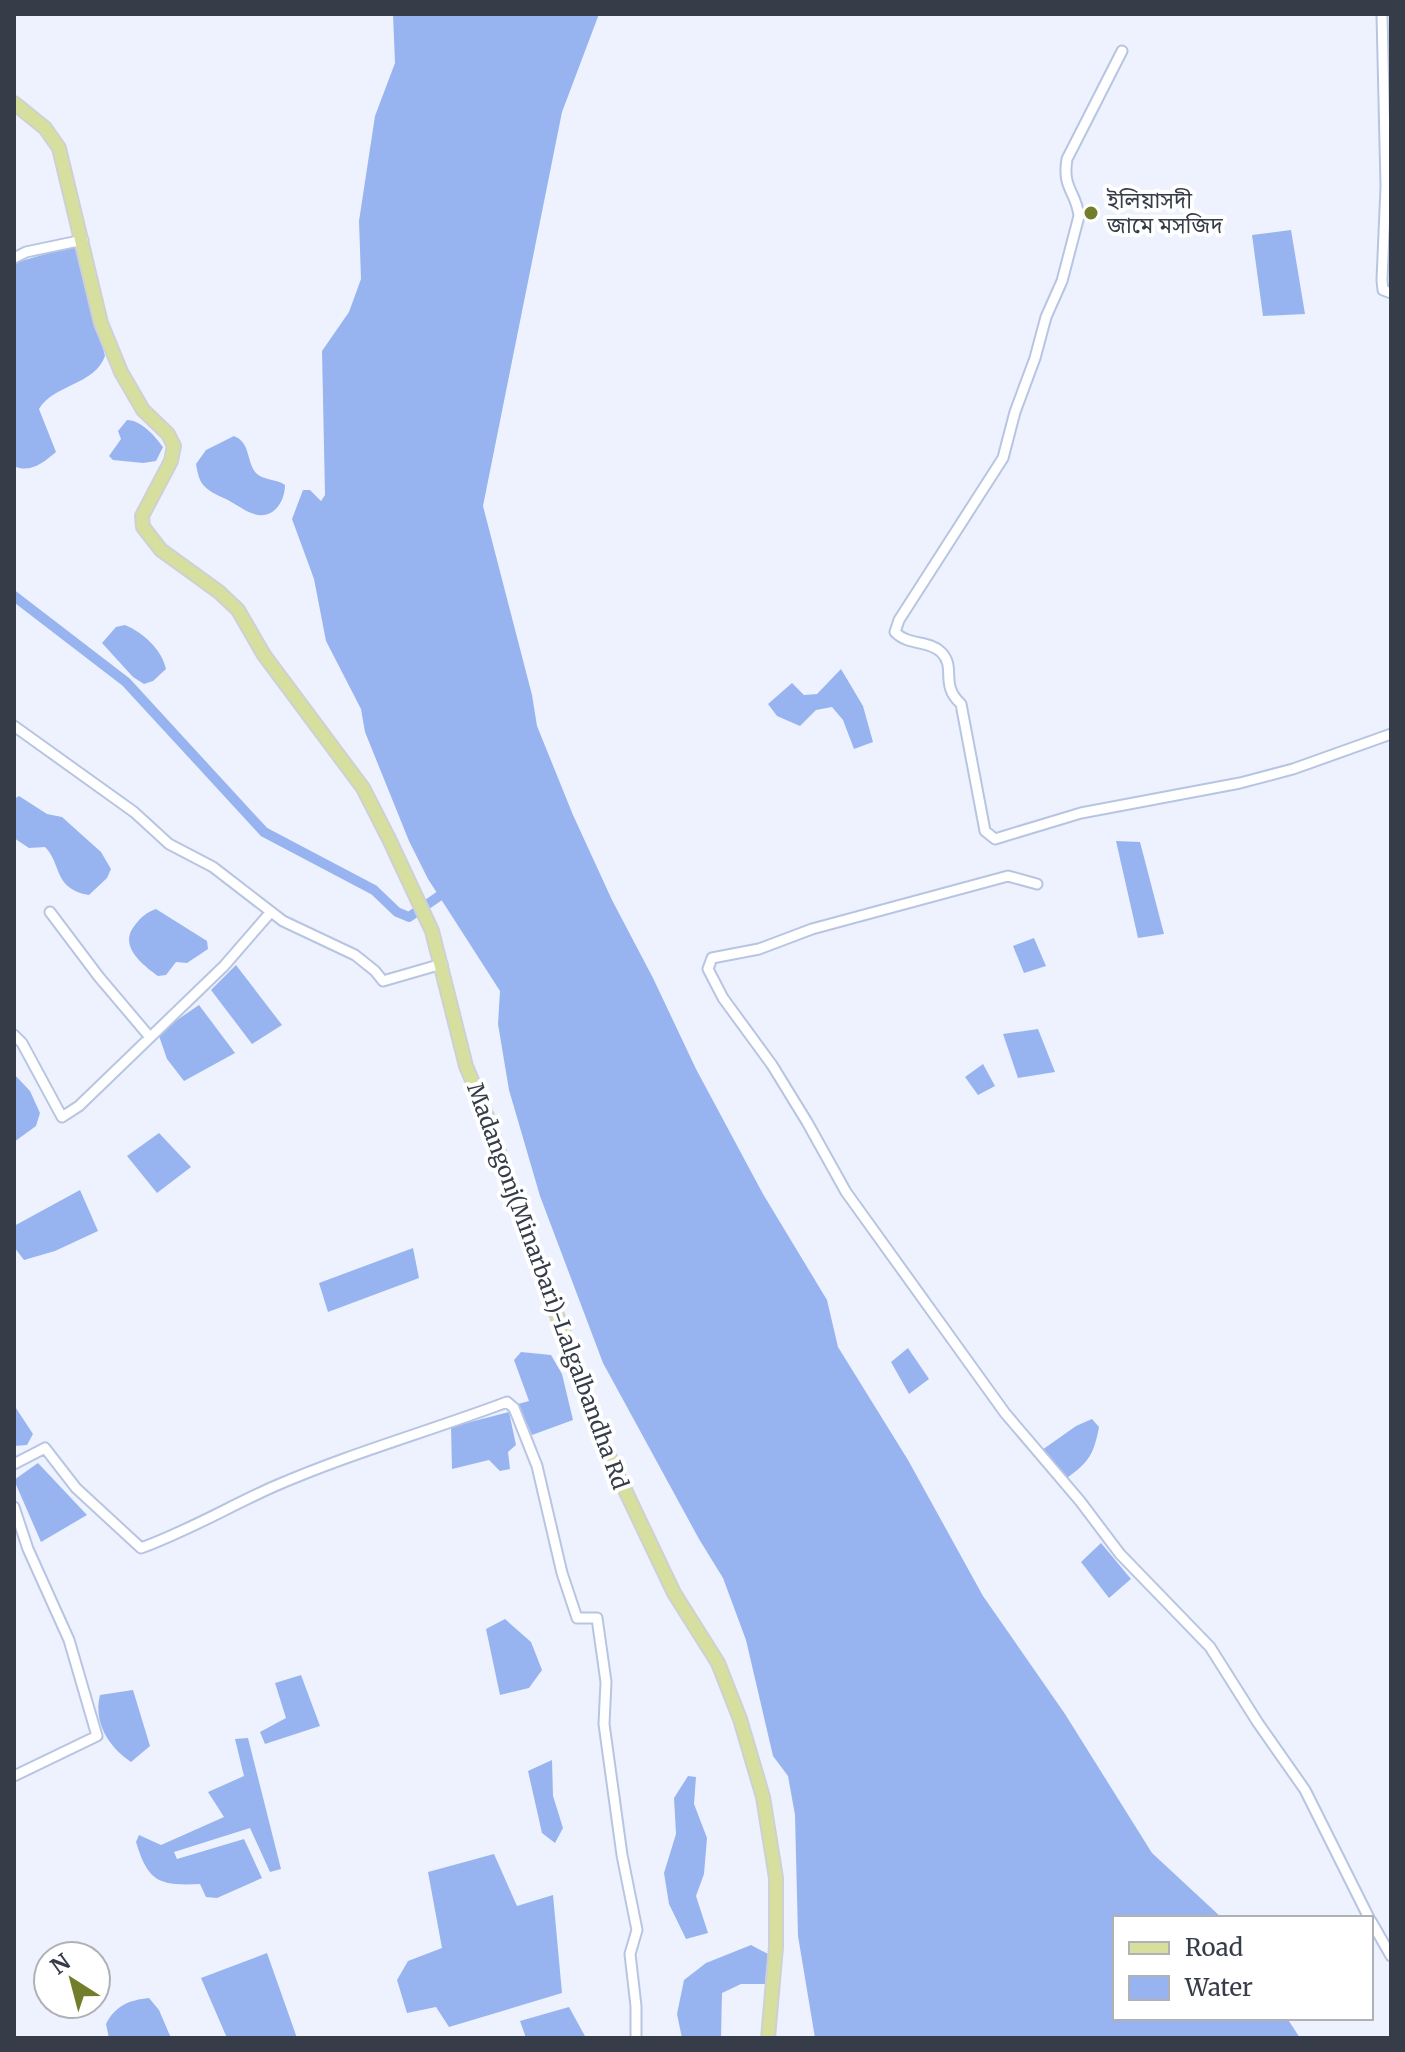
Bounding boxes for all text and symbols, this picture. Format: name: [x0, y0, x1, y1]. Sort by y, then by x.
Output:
place label: ইলিয়াসদী জামে মসজিদ: [1106, 186, 1223, 239]
marker: ইলিয়াসদী জামে মসজিদ: [1082, 204, 1100, 222]
street label: Madangonj(Minarbari)-Lalgalbandha Rd: [461, 1079, 635, 1493]
legend: [1113, 1916, 1373, 2020]
text: Road: [1185, 1932, 1243, 1963]
north arrow: [32, 1940, 112, 2020]
text: N: [45, 1947, 76, 1980]
text: Water: [1184, 1972, 1253, 2003]

